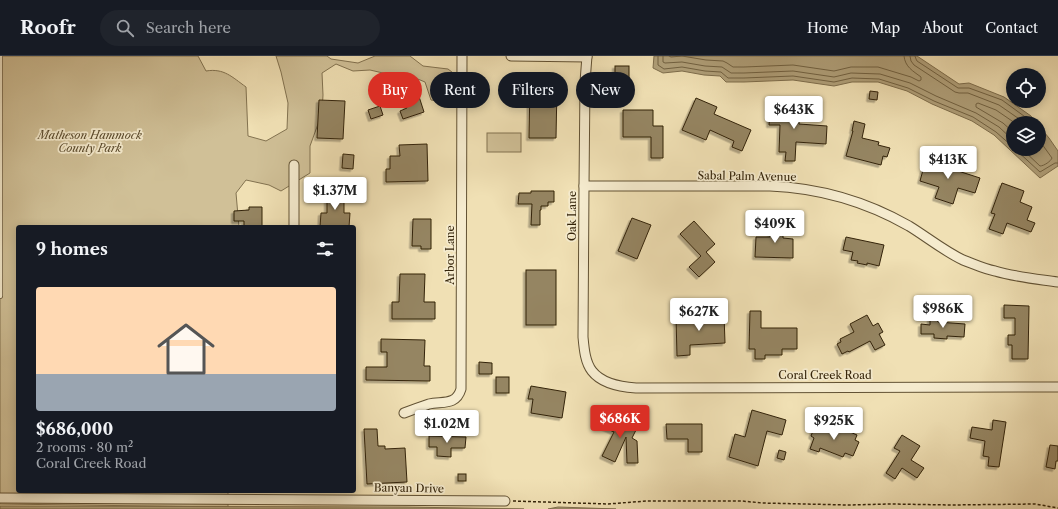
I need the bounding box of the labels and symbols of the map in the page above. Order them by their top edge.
pin: $643K [766,96,822,130]
park label: Matheson Hammock County Park [36,128,142,155]
pin: $413K [920,146,976,180]
street label: Sabal Palm Avenue [697,168,797,184]
pin: $1.37M [302,177,368,211]
street label: Oak Lane [565,191,579,241]
pin: $409K [747,210,803,244]
street label: Arbor Lane [443,225,457,286]
pin: $986K [915,295,971,329]
pin: $627K [671,298,727,332]
street label: Coral Creek Road [778,368,872,382]
pin: $686K [592,405,648,439]
pin: $925K [806,407,862,441]
pin: $1.02M [414,410,480,444]
street label: Banyan Drive [374,480,444,496]

